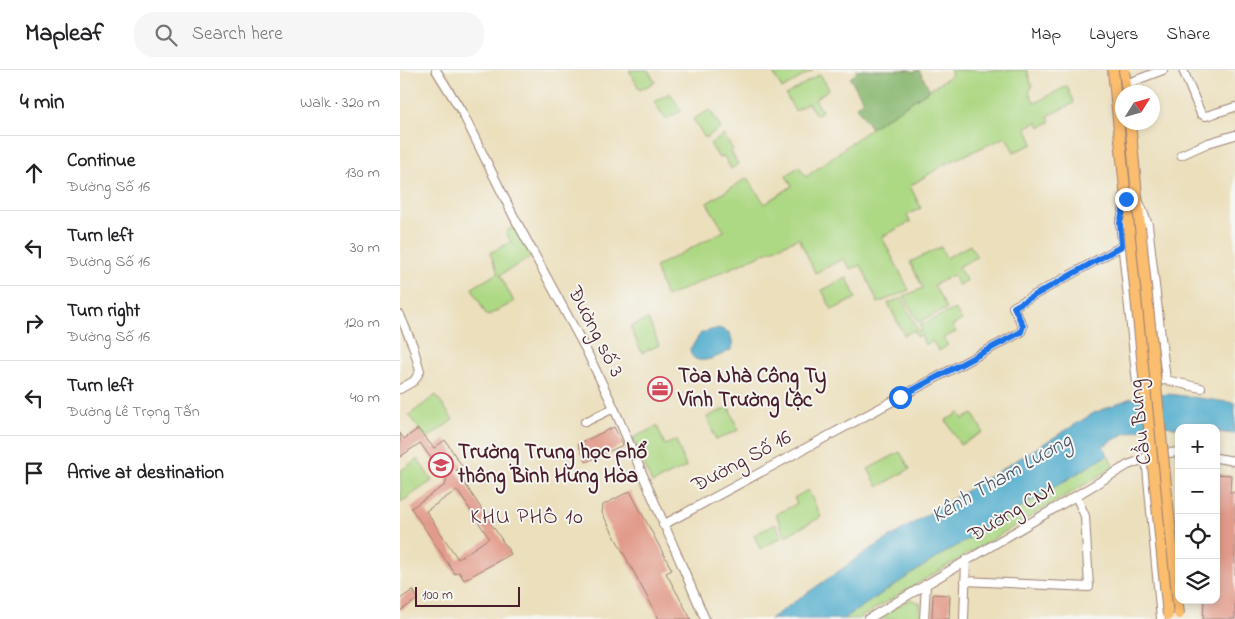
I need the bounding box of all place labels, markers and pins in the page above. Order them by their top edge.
place label: Tòa Nhà Công Ty Vĩnh Trường Lộc [677,362,827,418]
office icon: Tòa Nhà Công Ty Vĩnh Trường Lộc [647,376,673,402]
place label: Trường Trung học phổ thông Bình Hưng Hòa [457,438,647,494]
school or university icon: Trường Trung học phổ thông Bình Hưng Hòa [428,452,454,478]

